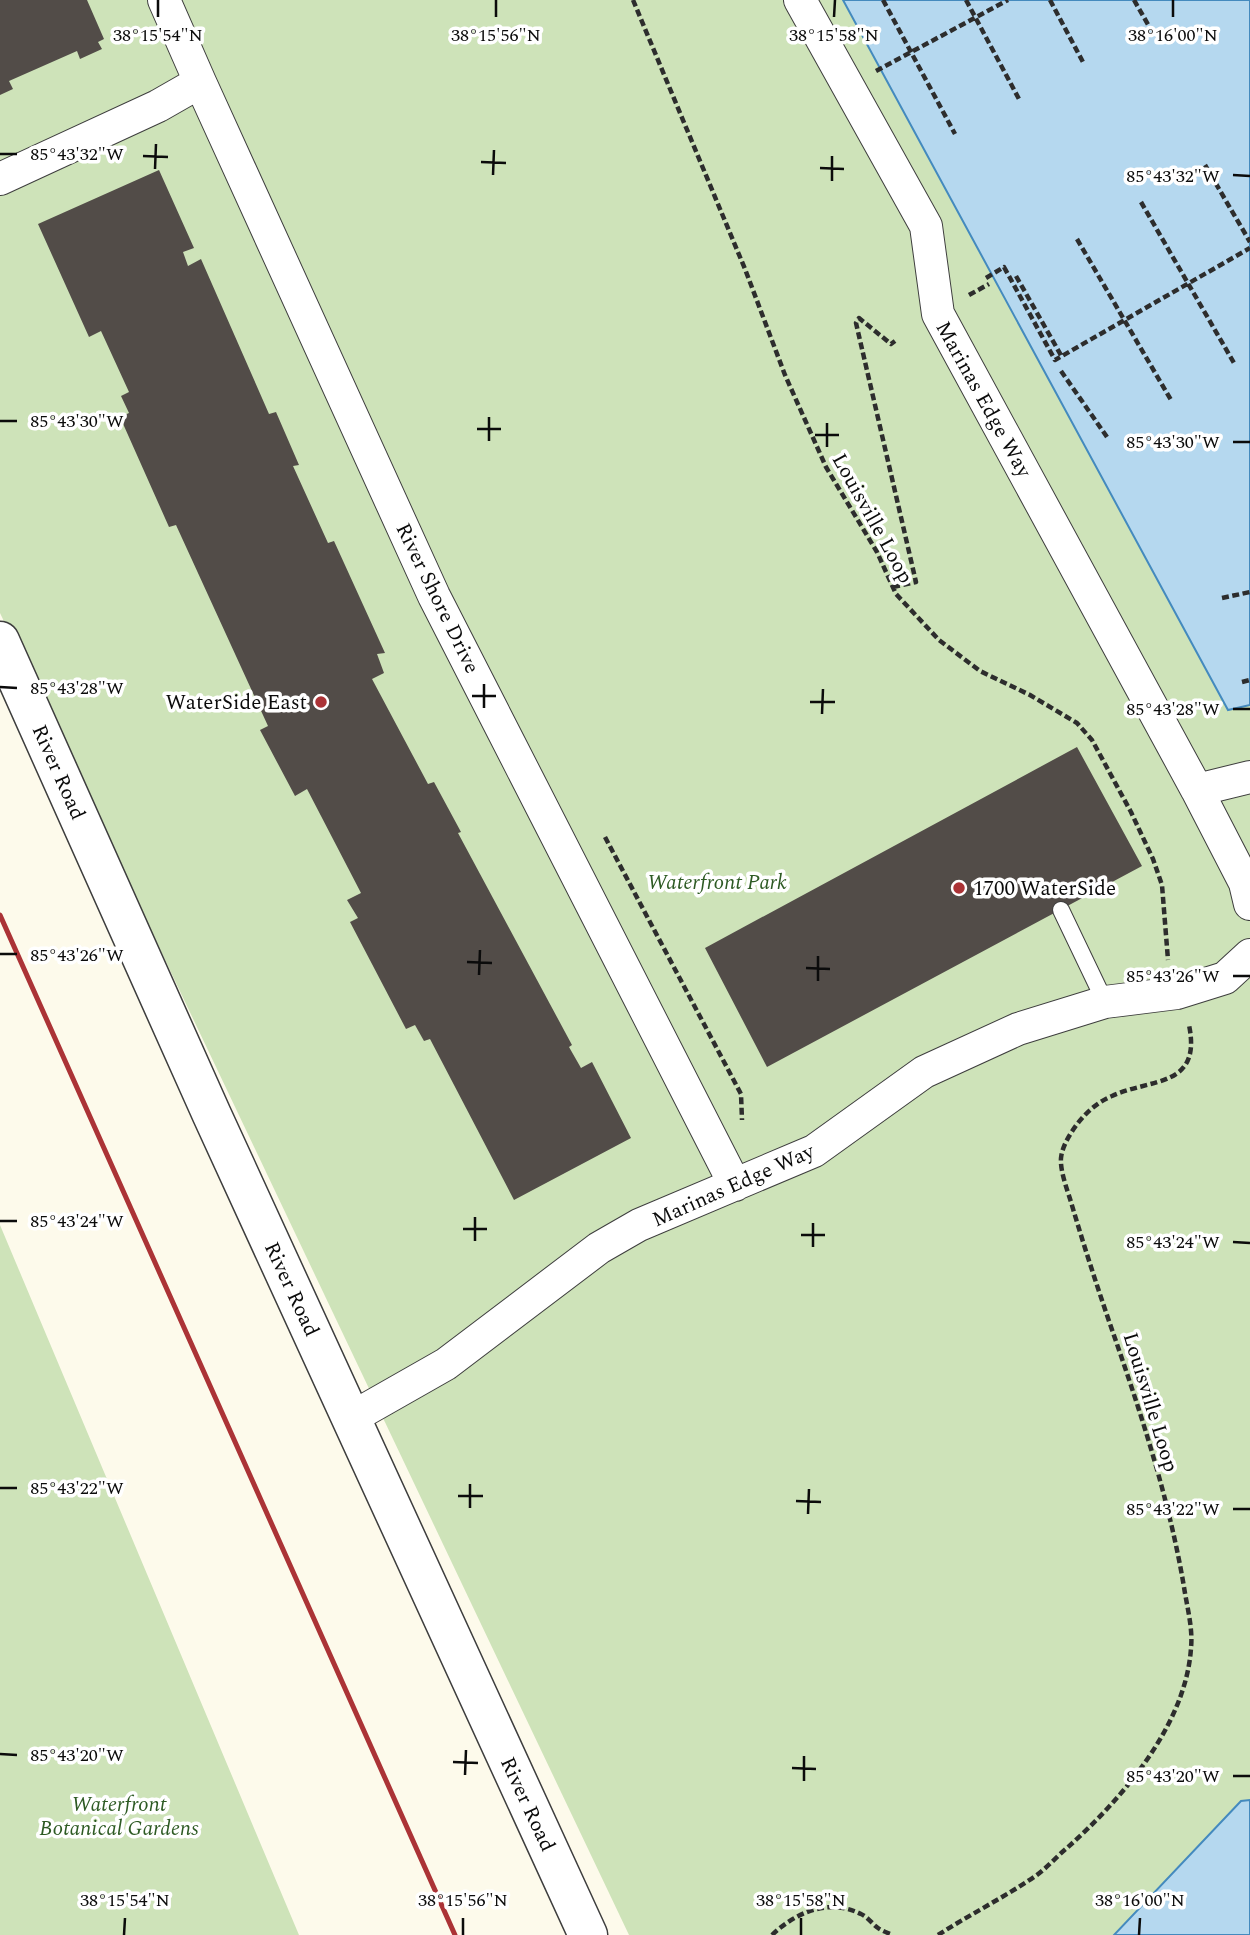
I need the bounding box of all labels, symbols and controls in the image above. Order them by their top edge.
text: 38°15'54"N [113,22,203,49]
text: 38°15'56"N [451,22,541,49]
text: 38°15'58"N [789,22,879,49]
text: 38°16'00"N [1128,22,1218,49]
text: 85°43'32"W [30,141,124,168]
text: 85°43'32"W [1126,163,1220,190]
street label: Marinas Edge Way [927,315,1040,484]
text: 85°43'30"W [30,408,124,435]
text: 85°43'30"W [1126,429,1220,456]
street label: Louisville Loop [823,448,921,589]
street label: River Shore Drive [387,518,487,679]
text: 85°43'28"W [30,675,124,702]
place label: WaterSide East [165,687,307,719]
marker: WaterSide East [313,694,329,710]
text: 85°43'28"W [1126,696,1220,723]
street label: River Road [23,719,93,825]
park label: Waterfront Park [647,867,787,899]
place label: 1700 WaterSide [973,873,1116,905]
marker: 1700 WaterSide [951,880,967,896]
text: 85°43'26"W [30,942,124,969]
text: 85°43'26"W [1126,963,1220,990]
street label: Marinas Edge Way [647,1135,820,1236]
text: 85°43'24"W [30,1208,124,1235]
text: 85°43'24"W [1126,1229,1220,1256]
street label: River Road [255,1237,327,1342]
street label: Louisville Loop [1114,1329,1186,1476]
text: 85°43'22"W [30,1475,124,1502]
text: 85°43'22"W [1126,1496,1220,1523]
text: 85°43'20"W [30,1742,124,1769]
street label: River Road [491,1752,563,1857]
text: 85°43'20"W [1126,1763,1220,1790]
park label: Waterfront Botanical Gardens [39,1789,199,1845]
text: 38°15'54"N [80,1887,170,1914]
text: 38°15'56"N [418,1887,508,1914]
text: 38°15'58"N [756,1887,846,1914]
text: 38°16'00"N [1095,1887,1185,1914]

